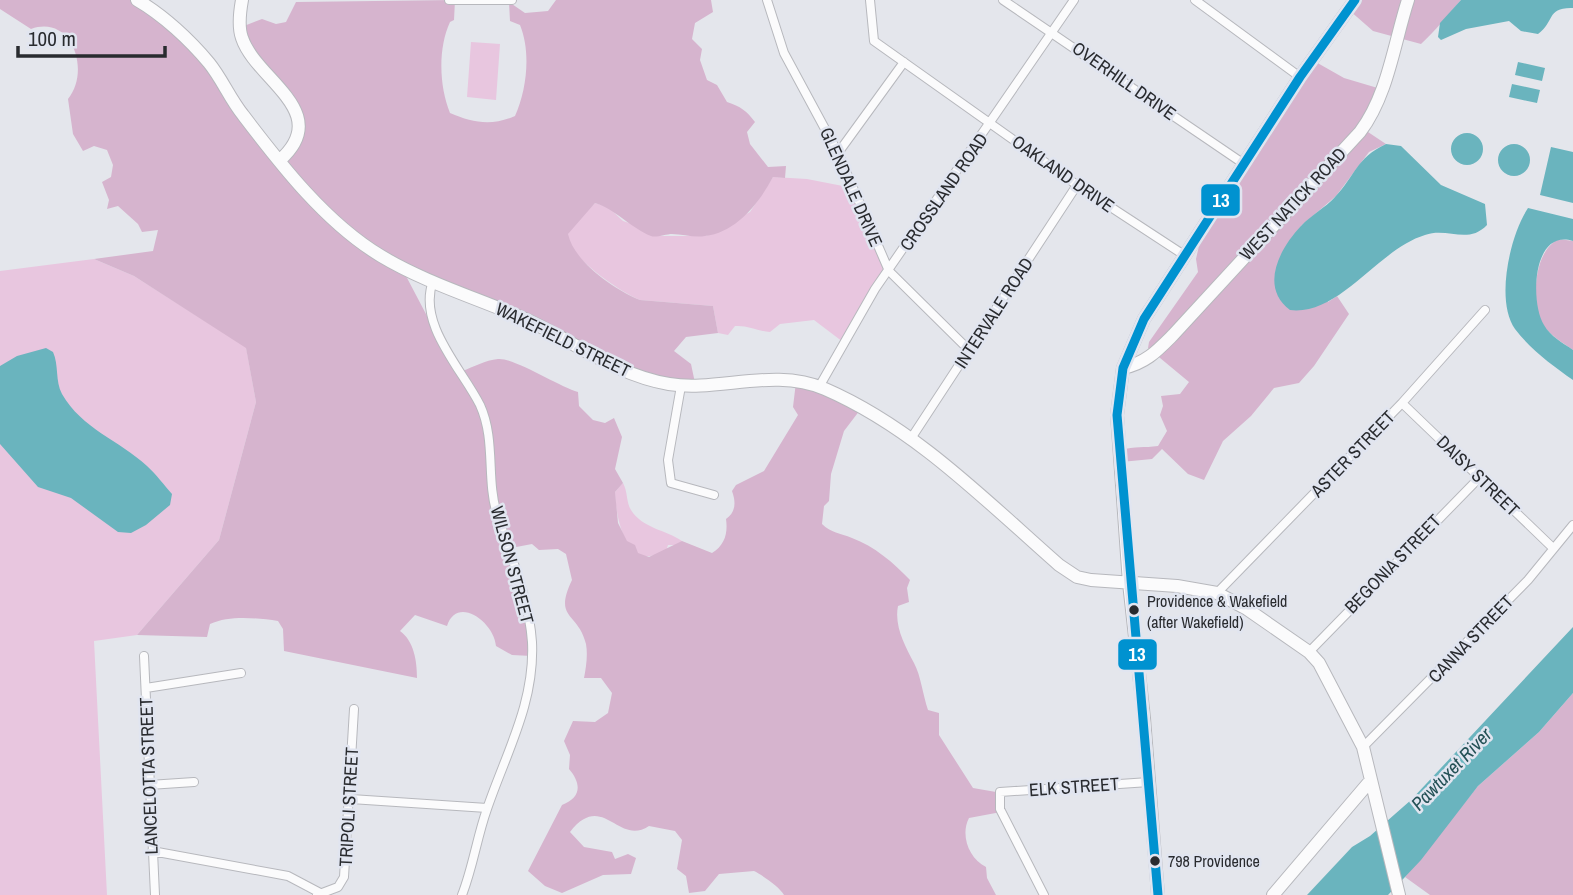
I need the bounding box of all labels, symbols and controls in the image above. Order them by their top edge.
scale bar [18,14,164,58]
text: 100 m [28,24,76,53]
street label: OVERHILL DRIVE [1067,35,1181,126]
street label: GLENDALE DRIVE [814,123,889,250]
street label: CROSSLAND ROAD [894,128,994,256]
street label: OAKLAND DRIVE [1007,129,1120,218]
street label: WEST NATICK ROAD [1234,142,1352,266]
line badge: 13 [1200,183,1241,217]
text: 13 [1212,187,1230,213]
street label: INTERVALE ROAD [948,252,1039,373]
street label: WAKEFIELD STREET [492,296,635,383]
street label: ASTER STREET [1304,405,1400,503]
street label: DAISY STREET [1431,430,1525,522]
street label: WILSON STREET [485,503,540,626]
street label: BEGONIA STREET [1339,509,1446,619]
street label: CANNA STREET [1422,589,1519,688]
place label: Providence & Wakefield (after Wakefield) [1147,590,1287,633]
marker: Providence & Wakefield (after Wakefield) [1127,603,1141,617]
line badge: 13 [1117,638,1158,671]
text: 13 [1128,641,1146,667]
street label: LANCELOTTA STREET [133,697,164,855]
water label: Pawtuxet River [1405,721,1498,816]
street label: TRIPOLI STREET [333,747,364,867]
street label: ELK STREET [1028,771,1120,802]
place label: 798 Providence [1168,850,1260,872]
marker: 798 Providence [1148,854,1162,868]

